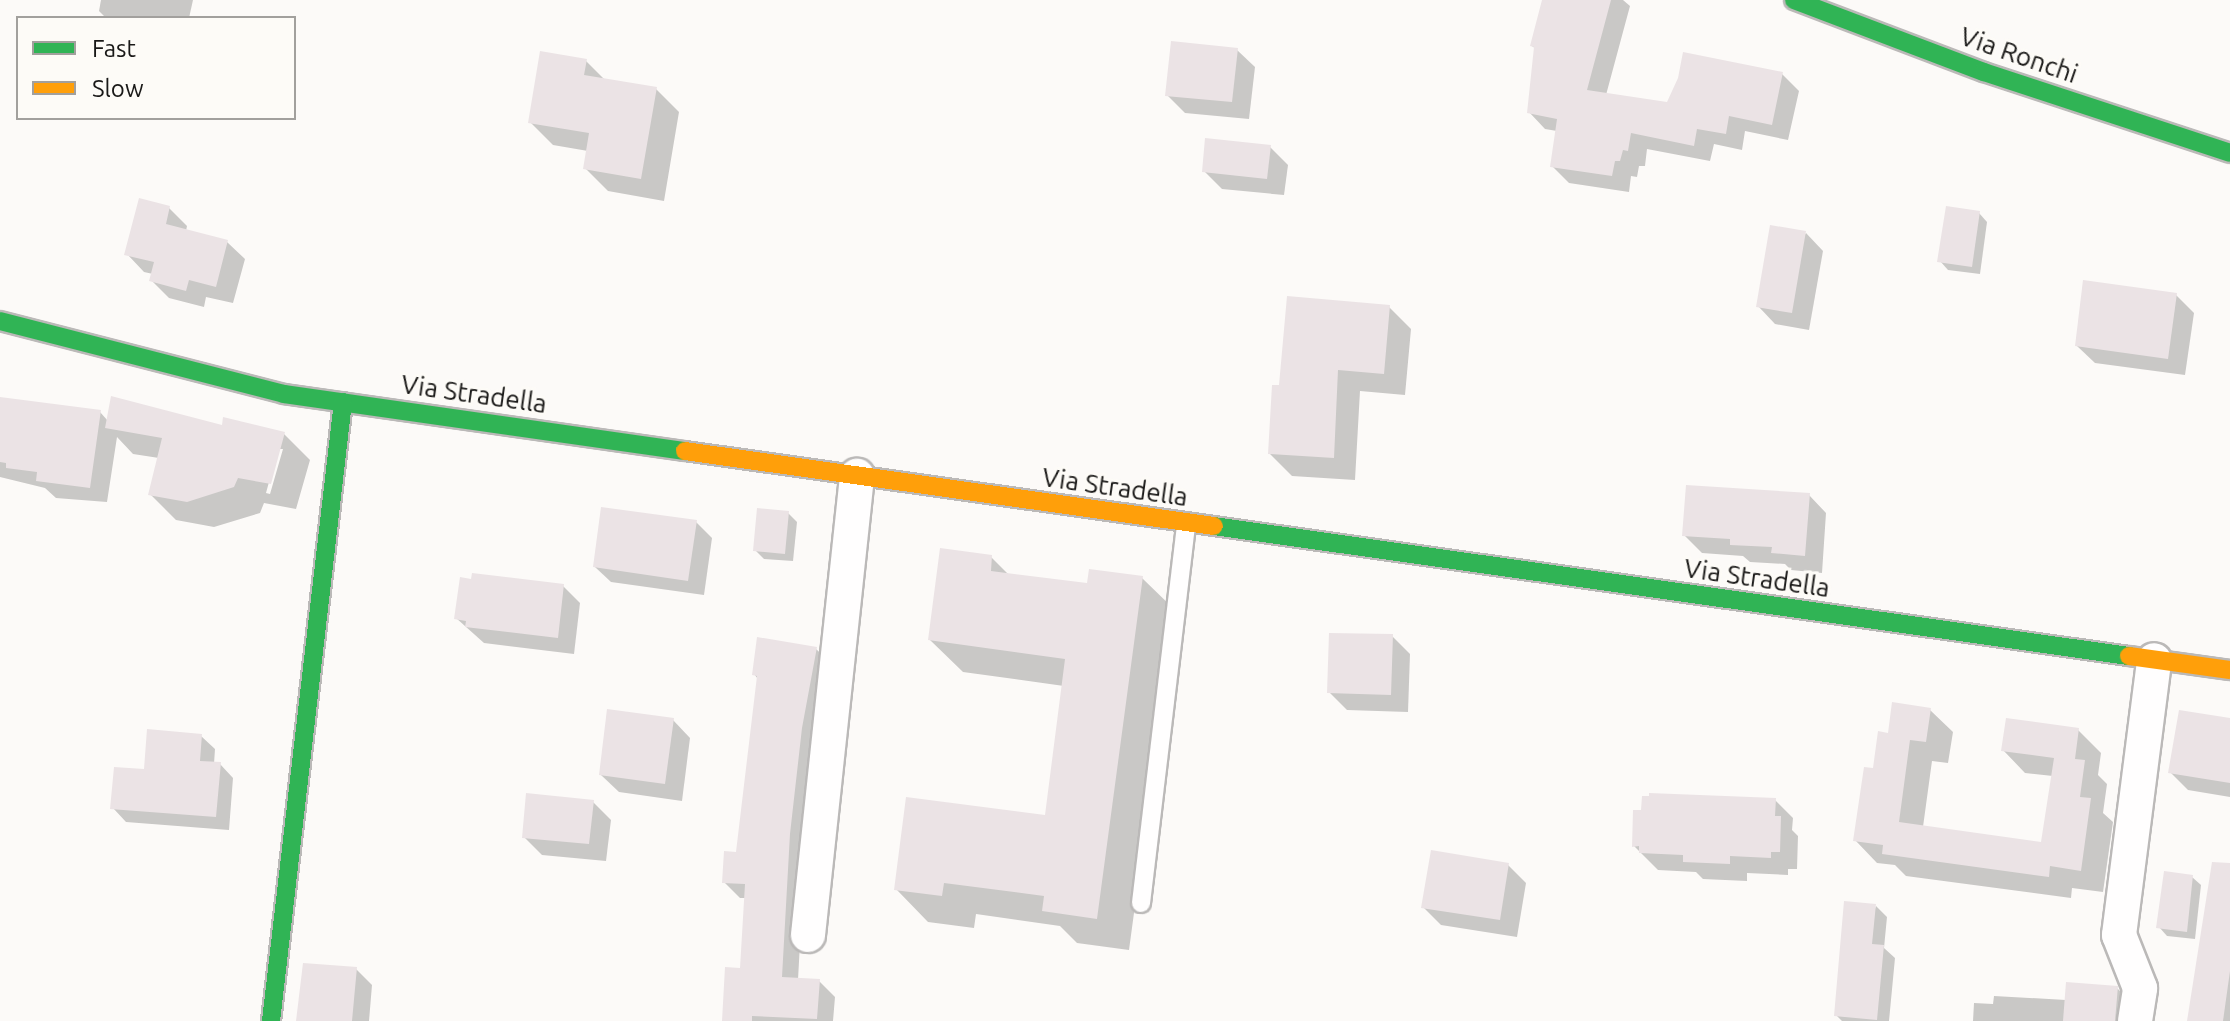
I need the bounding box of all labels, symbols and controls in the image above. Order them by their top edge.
legend [16,16,296,120]
street label: Via Ronchi [1956,20,2082,90]
text: Fast [92,35,136,62]
text: Slow [92,75,144,102]
street label: Via Stradella [399,368,549,420]
street label: Via Stradella [1040,461,1190,513]
street label: Via Stradella [1682,552,1832,604]

